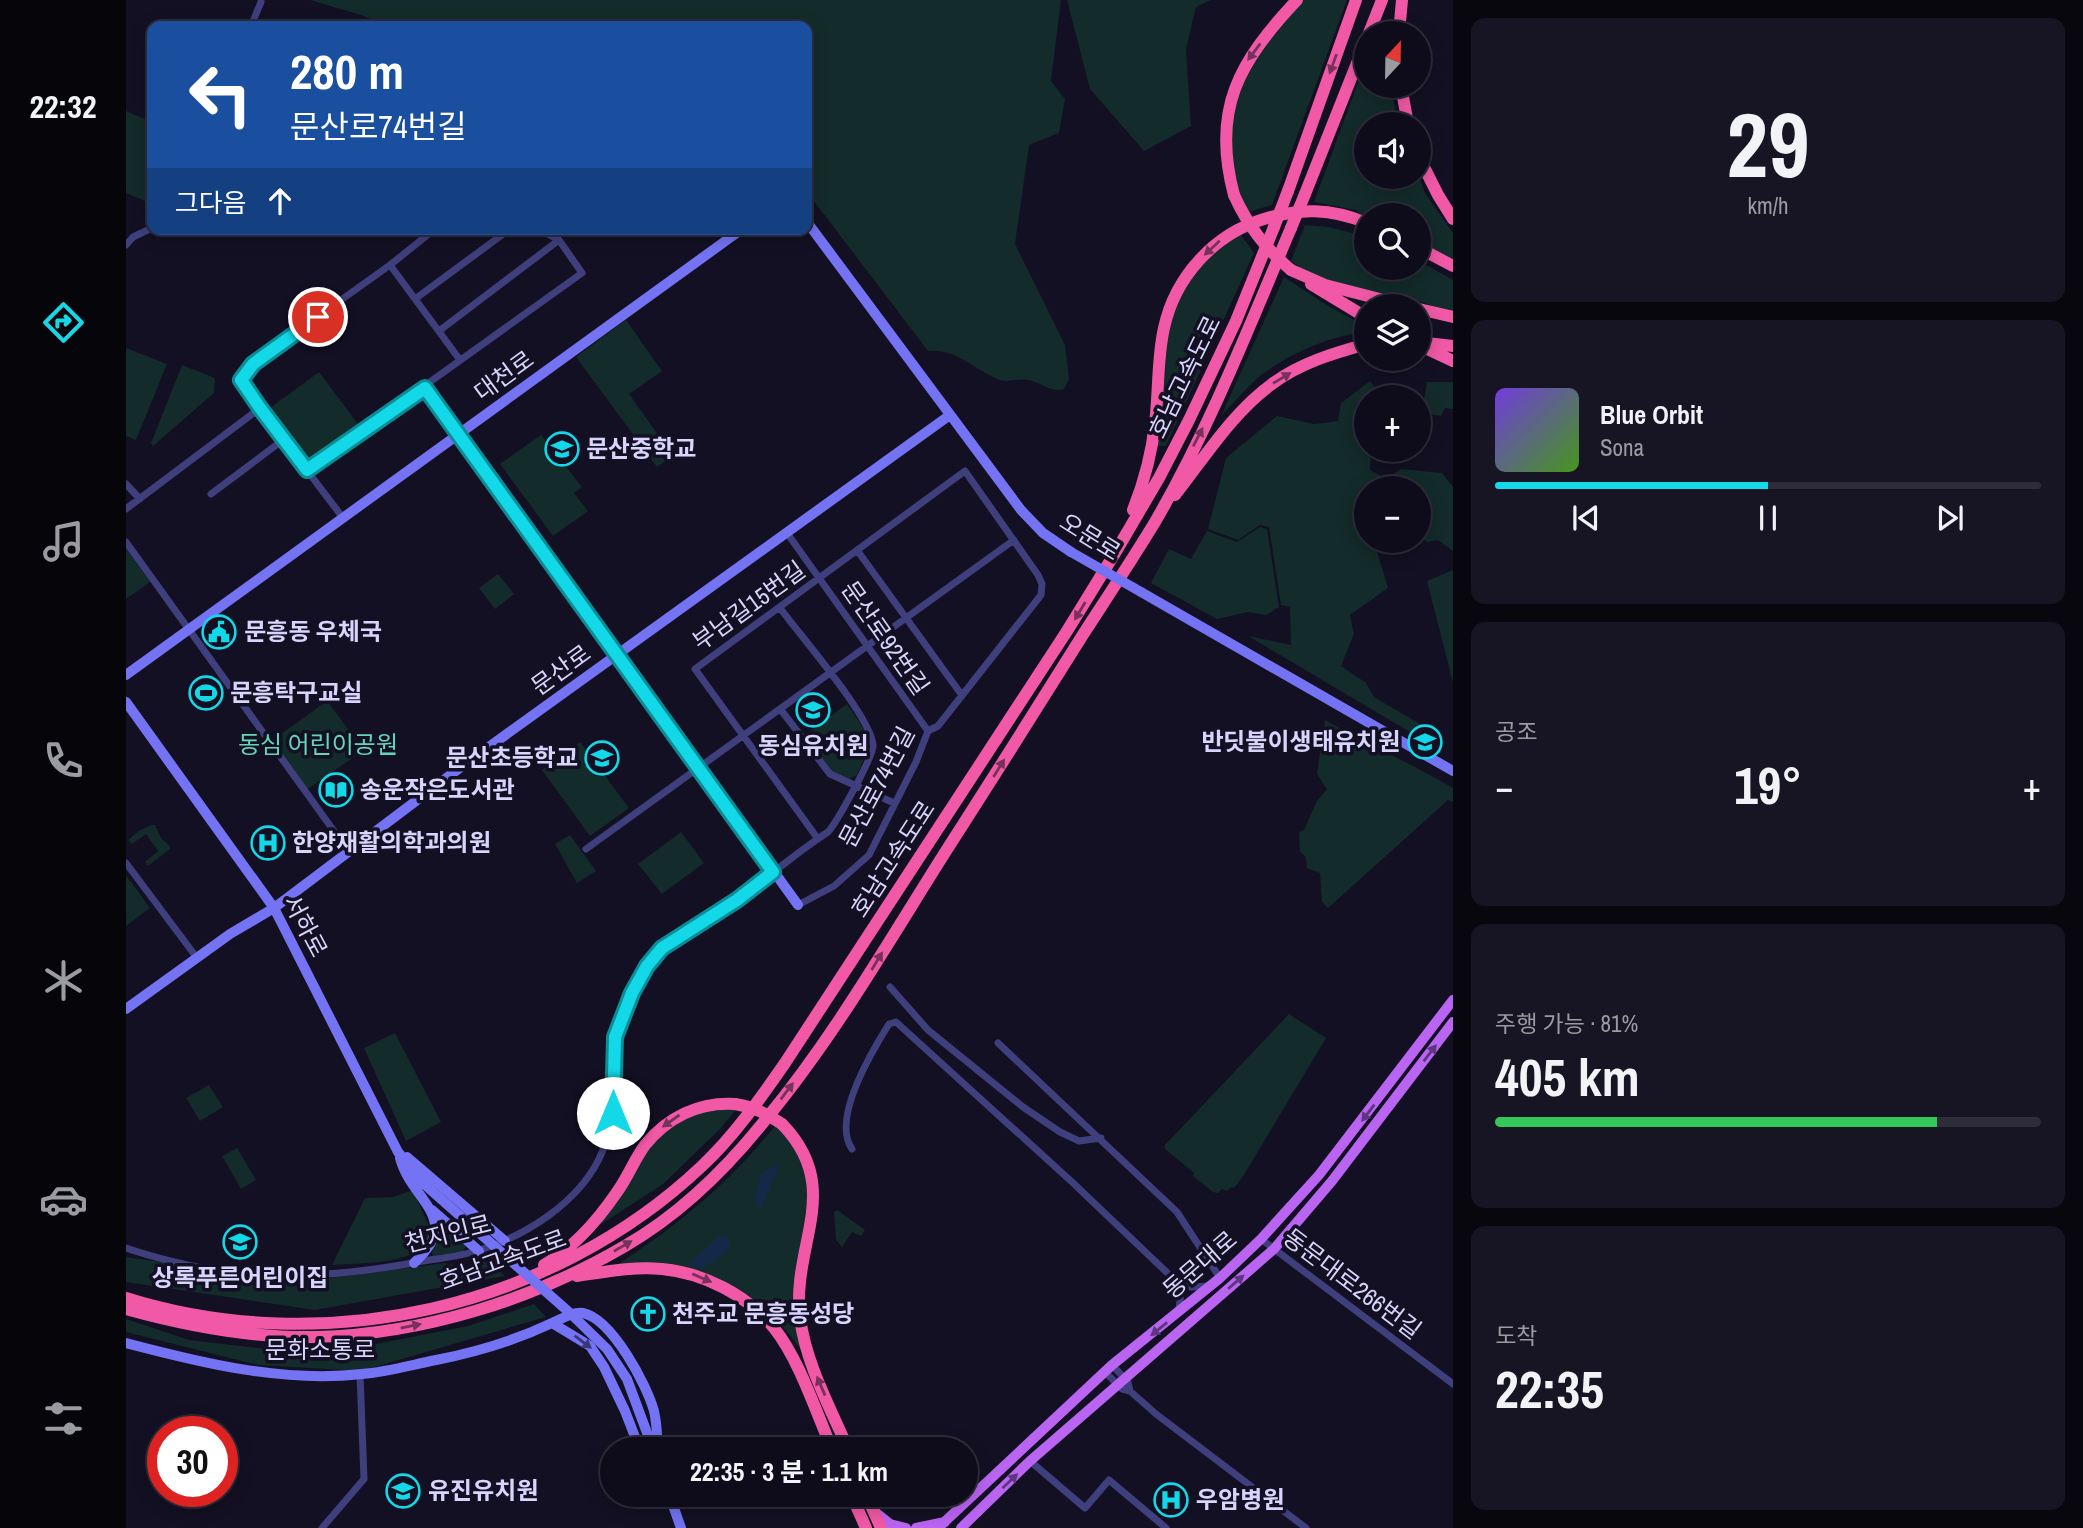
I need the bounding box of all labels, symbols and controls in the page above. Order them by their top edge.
north arrow [1354,21,1432,98]
map controls [1354,21,1431,553]
text: 280 m [290,38,404,104]
one-way arrow [1246,43,1261,61]
icon: left [175,49,266,140]
one-way arrow [1327,54,1338,75]
text: 29 [1727,83,1810,205]
text: 22:32 [29,85,97,128]
text: 문산로74번길 [290,105,466,148]
button: sound [1354,112,1431,189]
icon: ahead [261,182,299,220]
text: 그다음 [175,185,247,220]
text: km/h [1748,190,1788,221]
button: search [1354,203,1431,280]
one-way arrow [1203,240,1221,256]
pin [288,287,348,347]
button: layers [1354,294,1431,371]
icon: directions [39,298,88,347]
icon: arrive [299,298,337,336]
street label: 호남고속도로 [1141,310,1228,443]
street label: 대천로 [467,343,540,408]
one-way arrow [1272,372,1291,384]
button: + [1354,385,1431,462]
text: Blue Orbit [1600,397,1703,432]
one-way arrow [1192,427,1204,447]
school or university icon: 문산중학교 [543,430,581,468]
place label: 문산중학교 [586,432,696,464]
text: Sona [1600,432,1644,463]
button: − [1354,476,1431,553]
icon: previous [1567,499,1605,537]
icon: pause [1749,499,1787,537]
icon: next [1931,499,1969,537]
street label: 오문로 [1054,505,1127,567]
icon: music [39,517,88,566]
street label: 부남길15번길 [685,553,811,657]
street label: 문산로92번길 [835,574,937,701]
one-way arrow [1073,601,1086,620]
public building icon: 문흥동 우체국 [200,613,238,651]
place label: 문흥동 우체국 [244,615,382,647]
street label: 문산로 [524,637,597,702]
sports icon: 문흥탁구교실 [187,674,225,712]
place label: 문흥탁구교실 [230,676,362,708]
school or university icon: 동심유치원 [794,691,832,729]
text: 공조 [1495,716,1537,747]
street label: 문산로74번길 [831,721,921,852]
school or university icon: 반딧불이생태유치원 [1406,723,1444,761]
place label: 반딧불이생태유치원 [1201,725,1400,757]
park label: 동심 어린이공원 [238,728,398,760]
place label: 동심유치원 [758,729,868,761]
icon: phone [39,736,88,785]
school or university icon: 문산초등학교 [583,739,621,777]
place label: 문산초등학교 [446,741,578,773]
text: 19° [1734,750,1802,820]
one-way arrow [992,759,1005,778]
text: − [1495,761,1513,812]
text: + [2023,761,2041,812]
library icon: 송운작은도서관 [317,771,355,809]
place label: 송운작은도서관 [360,773,515,805]
street label: 호남고속도로 [843,794,942,923]
hospital icon: 한양재활의학과의원 [249,824,287,862]
place label: 한양재활의학과의원 [292,826,491,858]
street label: 서하로 [276,889,336,962]
one-way arrow [871,951,884,970]
icon: climate [39,956,88,1005]
text: 주행 가능 · 81% [1495,1008,1638,1039]
text: 405 km [1495,1042,1640,1112]
one-way arrow [1422,1044,1436,1062]
position arrow [576,1076,650,1150]
one-way arrow [780,1082,794,1100]
one-way arrow [1360,1104,1375,1122]
one-way arrow [662,1114,680,1128]
icon: car [39,1175,88,1224]
street label: 천지인로 [401,1207,494,1259]
street label: 호남고속도로 [435,1221,570,1297]
street label: 동문대로266번길 [1277,1221,1428,1346]
school or university icon: 상록푸른어린이집 [221,1223,259,1261]
street label: 동문대로 [1156,1223,1243,1305]
one-way arrow [614,1240,633,1253]
place label: 상록푸른어린이집 [152,1261,328,1293]
one-way arrow [692,1273,713,1284]
one-way arrow [1228,1275,1245,1290]
church icon: 천주교 문흥동성당 [629,1295,667,1333]
place label: 천주교 문흥동성당 [672,1297,854,1329]
one-way arrow [400,1320,422,1331]
text: 도착 [1495,1320,1537,1351]
one-way arrow [1150,1321,1168,1336]
street label: 문화소통로 [265,1333,375,1365]
one-way arrow [573,1335,592,1349]
text: 22:35 [1495,1354,1604,1424]
one-way arrow [815,1376,827,1396]
icon: filters [39,1394,88,1443]
speed limit sign: 30 [147,1416,238,1507]
text: 22:35 · 3 분 · 1.1 km [690,1454,888,1489]
school or university icon: 유진유치원 [384,1472,422,1510]
one-way arrow [1001,1473,1018,1489]
place label: 유진유치원 [428,1474,538,1506]
hospital icon: 우암병원 [1152,1481,1190,1519]
place label: 우암병원 [1196,1483,1284,1515]

